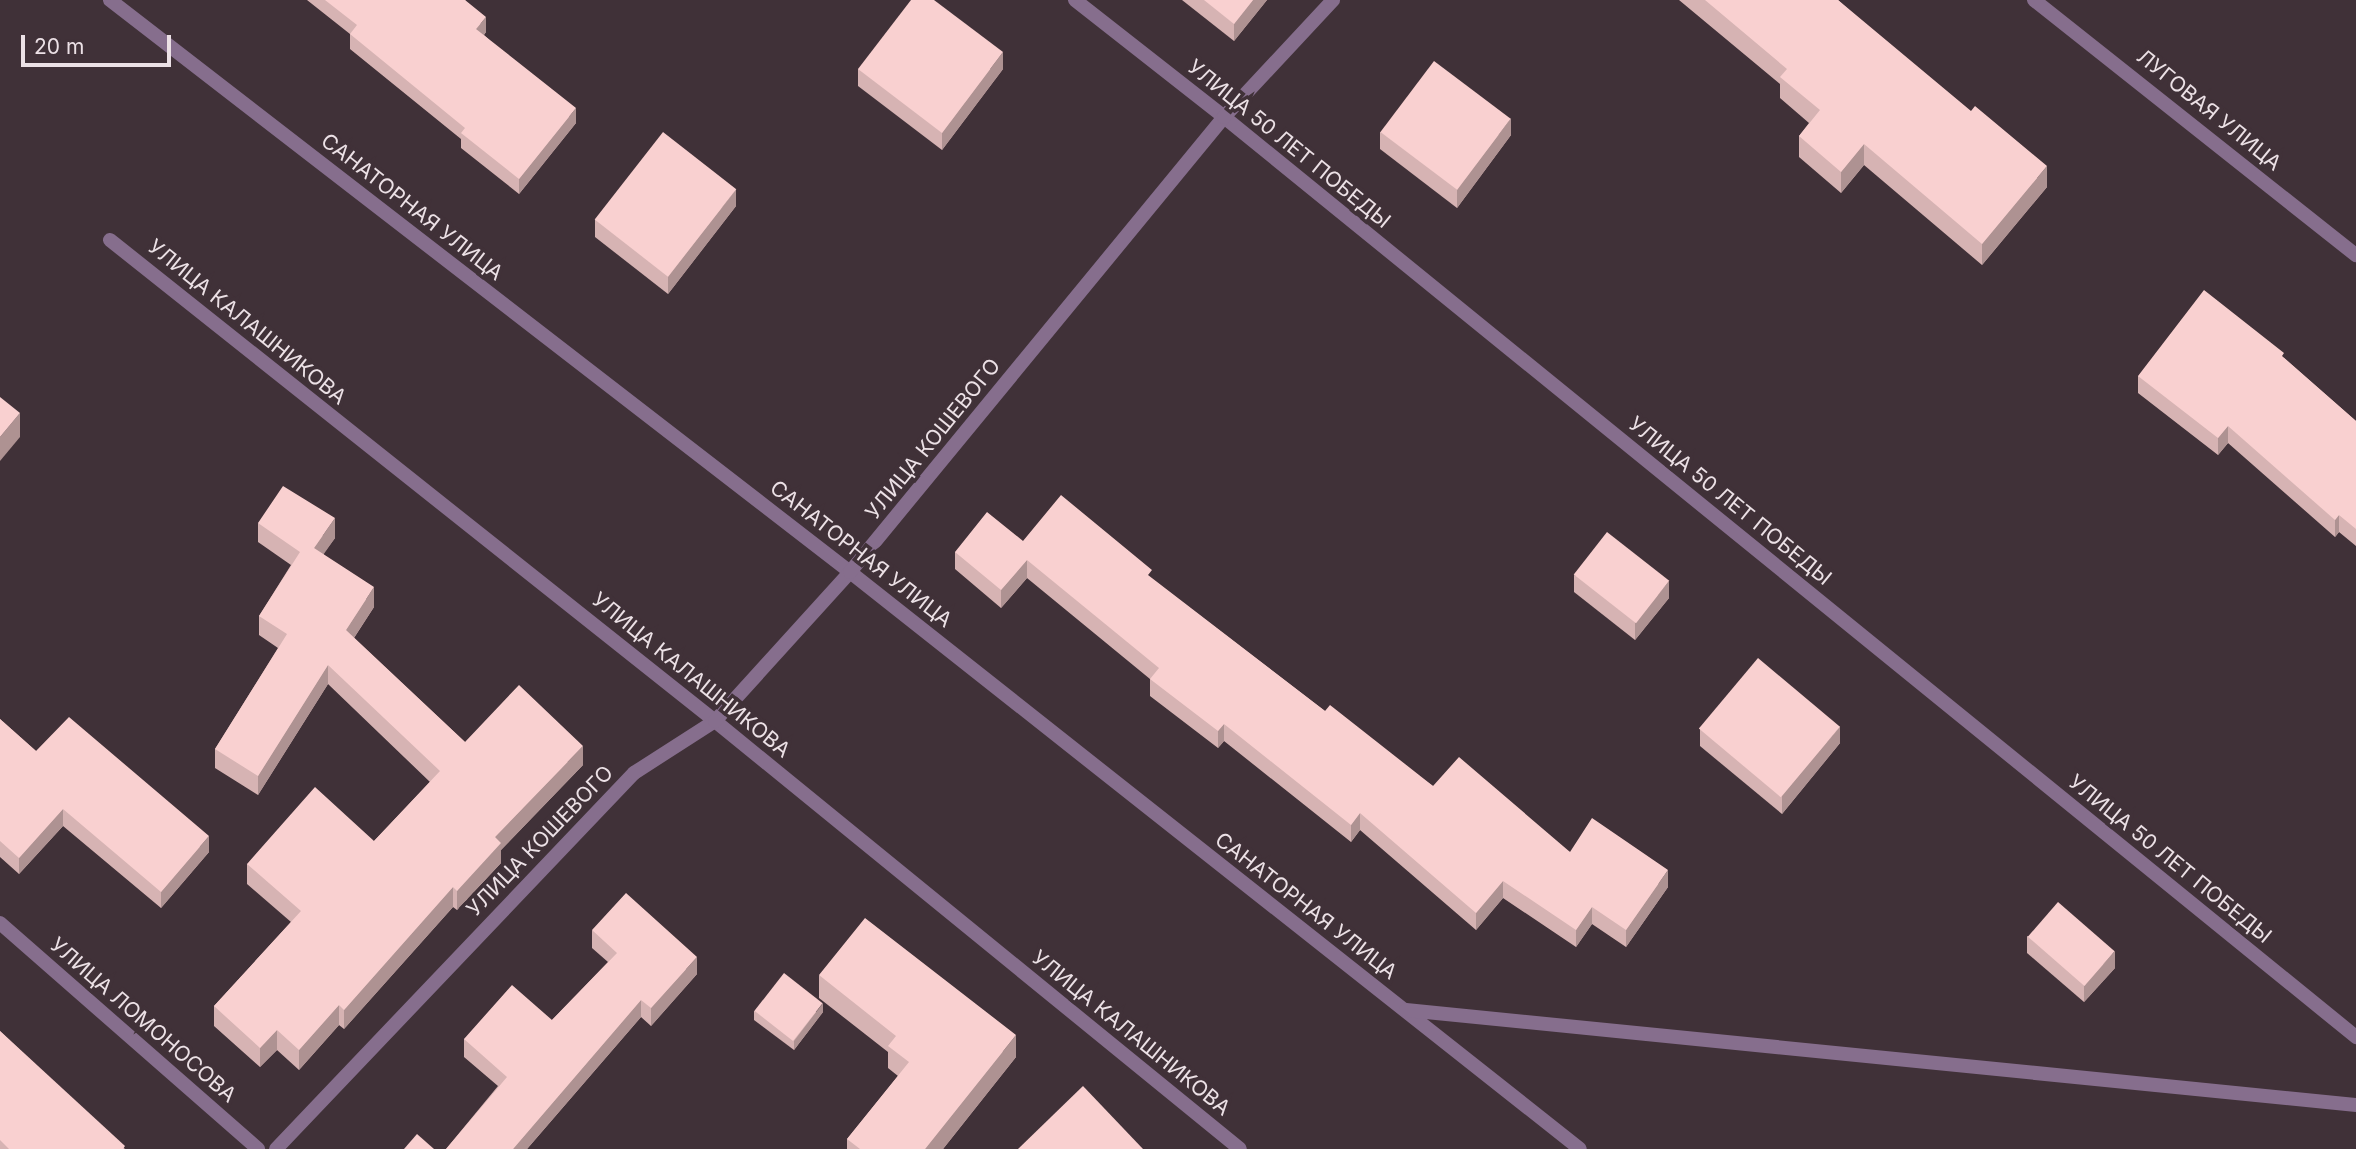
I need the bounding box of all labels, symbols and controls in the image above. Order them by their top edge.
scale bar [24,21,175,65]
text: 20 m [34,34,84,59]
street label: ЛУГОВАЯ УЛИЦА [2132,44,2286,176]
street label: УЛИЦА 50 ЛЕТ ПОБЕДЫ [1183,54,1395,234]
street label: САНАТОРНАЯ УЛИЦА [316,128,508,286]
street label: УЛИЦА КАЛАШНИКОВА [143,234,351,410]
street label: УЛИЦА КОШЕВОГО [860,353,1006,525]
street label: УЛИЦА 50 ЛЕТ ПОБЕДЫ [1624,411,1836,591]
street label: САНАТОРНАЯ УЛИЦА [765,475,957,633]
street label: УЛИЦА КАЛАШНИКОВА [587,587,795,763]
street label: УЛИЦА КОШЕВОГО [462,760,618,922]
street label: УЛИЦА 50 ЛЕТ ПОБЕДЫ [2064,769,2276,949]
street label: САНАТОРНАЯ УЛИЦА [1210,827,1402,985]
street label: УЛИЦА ЛОМОНОСОВА [45,932,241,1108]
street label: УЛИЦА КАЛАШНИКОВА [1027,945,1235,1121]

